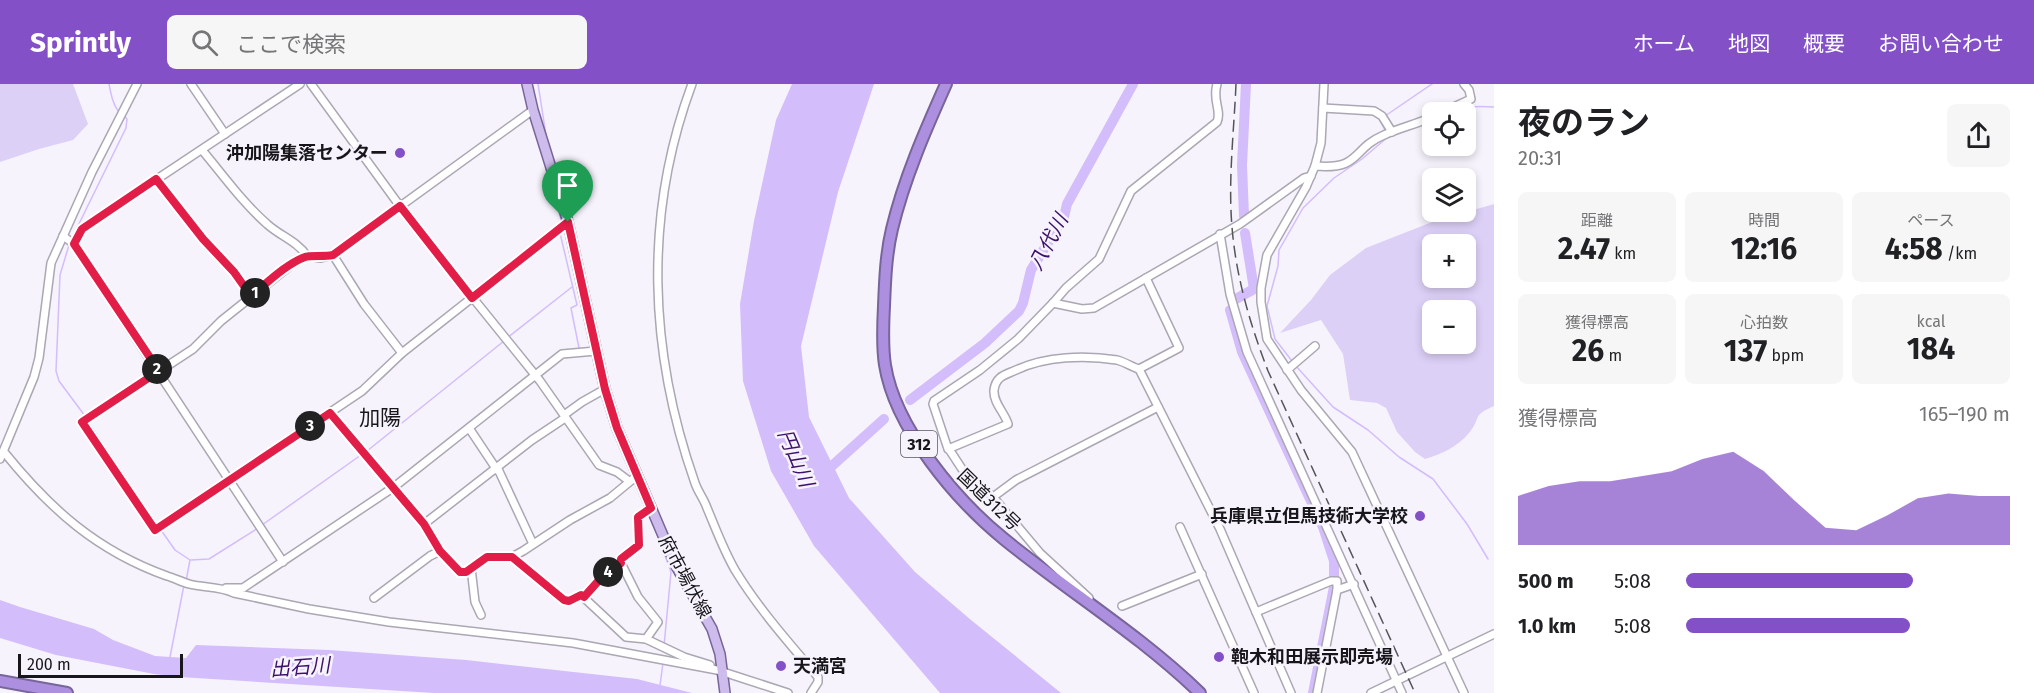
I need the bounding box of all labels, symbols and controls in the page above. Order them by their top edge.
search box [167,15,587,69]
text: Sprintly [30,26,131,59]
icon: search [188,26,221,59]
text: ここで検索 [236,31,346,58]
text: ホーム [1633,31,1695,57]
text: 地図 [1728,31,1770,57]
text: 概要 [1803,31,1845,57]
text: お問い合わせ [1878,31,2004,57]
map controls [1422,102,1476,354]
button: locate [1422,102,1476,156]
text: 夜のラン [1518,103,1650,143]
button: share [1947,104,2010,167]
place label: 沖加陽集落センター [226,142,388,164]
marker: 沖加陽集落センター [393,146,407,160]
text: 20:31 [1518,146,1562,170]
pin [542,160,593,222]
button: layers [1422,168,1476,222]
icon: arrive [551,169,584,202]
water label: 八代川 [1023,208,1074,274]
text: 距離 [1581,211,1613,230]
text: 時間 [1748,211,1780,230]
text: ペース [1907,211,1955,230]
text: 2.47 [1558,231,1610,267]
text: 12:16 [1731,231,1797,267]
text: 4:58 [1885,231,1943,267]
button: + [1422,234,1476,288]
text: km [1610,244,1636,263]
text: /km [1943,244,1977,263]
pin: 1 [240,278,270,308]
text: 1 [251,283,259,302]
button: − [1422,300,1476,354]
text: kcal [1917,312,1945,331]
text: 獲得標高 [1565,313,1629,332]
text: 心拍数 [1740,313,1788,332]
text: 184 [1907,331,1955,367]
text: 26 [1572,333,1604,369]
text: 137 [1724,333,1767,369]
text: m [1604,346,1622,365]
text: bpm [1767,346,1804,365]
pin: 2 [142,354,172,384]
text: 2 [153,359,161,378]
text: 165–190 m [1919,402,2010,426]
district label: 加陽 [359,405,401,431]
text: 獲得標高 [1518,406,1598,430]
pin: 3 [295,411,325,441]
text: 3 [306,416,314,435]
water label: 円山川 [773,426,820,492]
road number: 312 [901,431,937,457]
street label: 国道312号 [953,465,1025,535]
place label: 兵庫県立但馬技術大学校 [1210,505,1408,527]
marker: 兵庫県立但馬技術大学校 [1413,509,1427,523]
street label: 府市場伏線 [654,532,716,622]
pin: 4 [593,557,623,587]
text: 4 [603,562,613,581]
text: 500 m [1518,569,1574,593]
text: 5:08 [1614,569,1651,593]
text: 1.0 km [1518,614,1576,638]
text: 5:08 [1614,614,1651,638]
place label: 鞄木和田展示即売場 [1231,646,1393,668]
marker: 鞄木和田展示即売場 [1212,650,1226,664]
scale bar [18,651,183,678]
water label: 出石川 [269,653,333,681]
text: 200 m [27,655,71,674]
place label: 天満宮 [793,655,847,677]
marker: 天満宮 [774,659,788,673]

